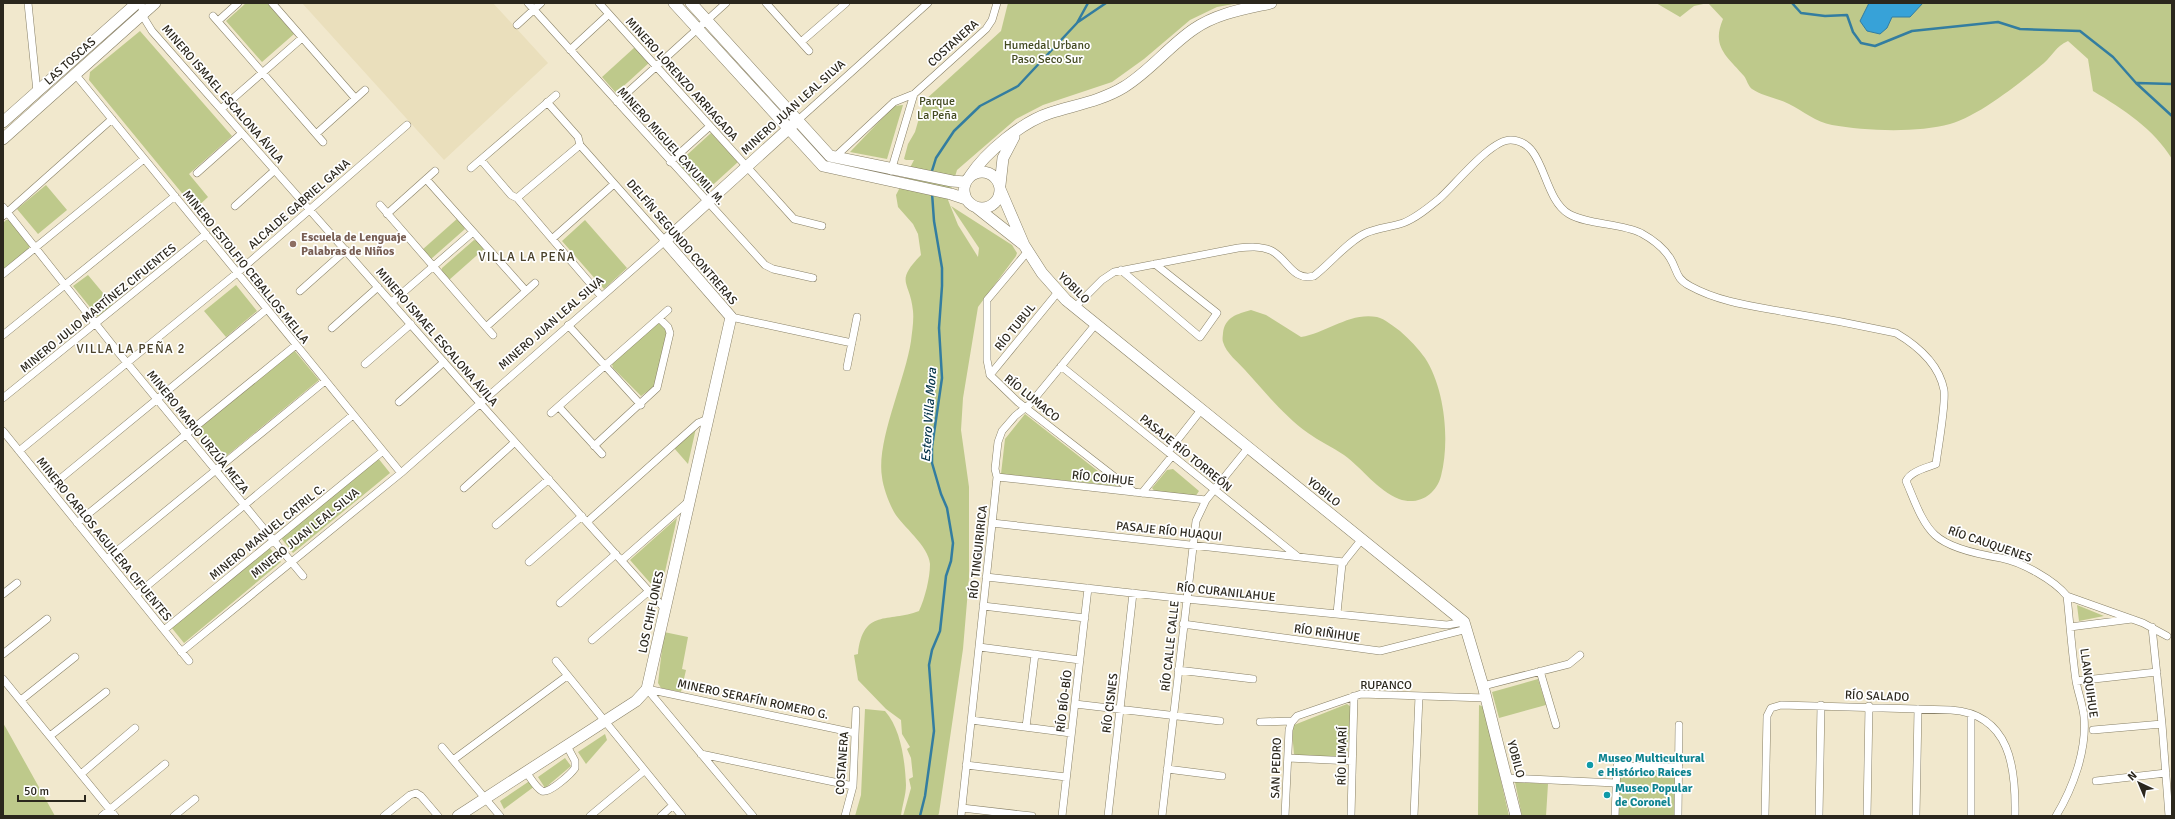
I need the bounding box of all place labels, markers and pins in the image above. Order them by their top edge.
place label: Escuela de Lenguaje Palabras de Niños [301,230,407,259]
marker: Escuela de Lenguaje Palabras de Niños [288,239,298,249]
place label: Museo Multicultural e Histórico Raices [1598,751,1705,780]
marker: Museo Multicultural e Histórico Raices [1585,760,1595,770]
place label: Museo Popular de Coronel [1615,781,1693,810]
marker: Museo Popular de Coronel [1602,790,1612,800]

